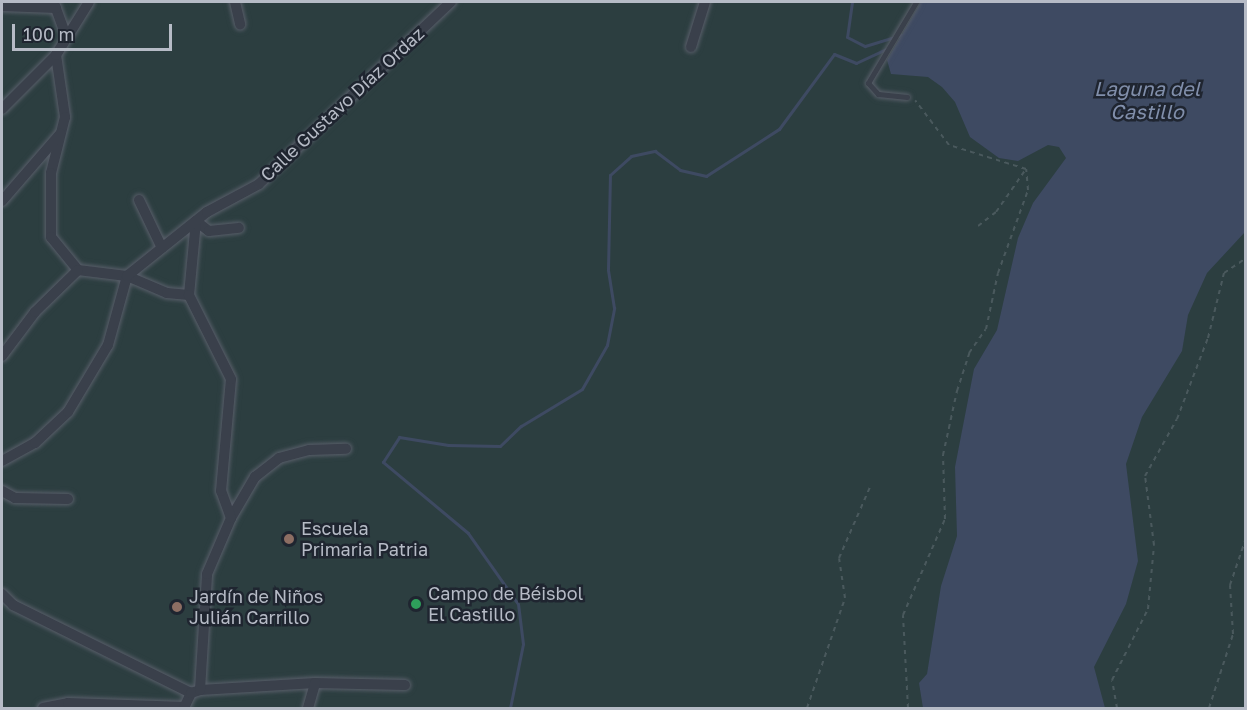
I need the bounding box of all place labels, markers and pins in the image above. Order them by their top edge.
place label: Escuela Primaria Patria [301,518,428,560]
marker: Escuela Primaria Patria [282,532,296,546]
place label: Campo de Béisbol El Castillo [428,583,583,626]
place label: Jardín de Niños Julián Carrillo [189,586,323,628]
marker: Campo de Béisbol El Castillo [409,597,423,611]
marker: Jardín de Niños Julián Carrillo [170,600,184,614]

